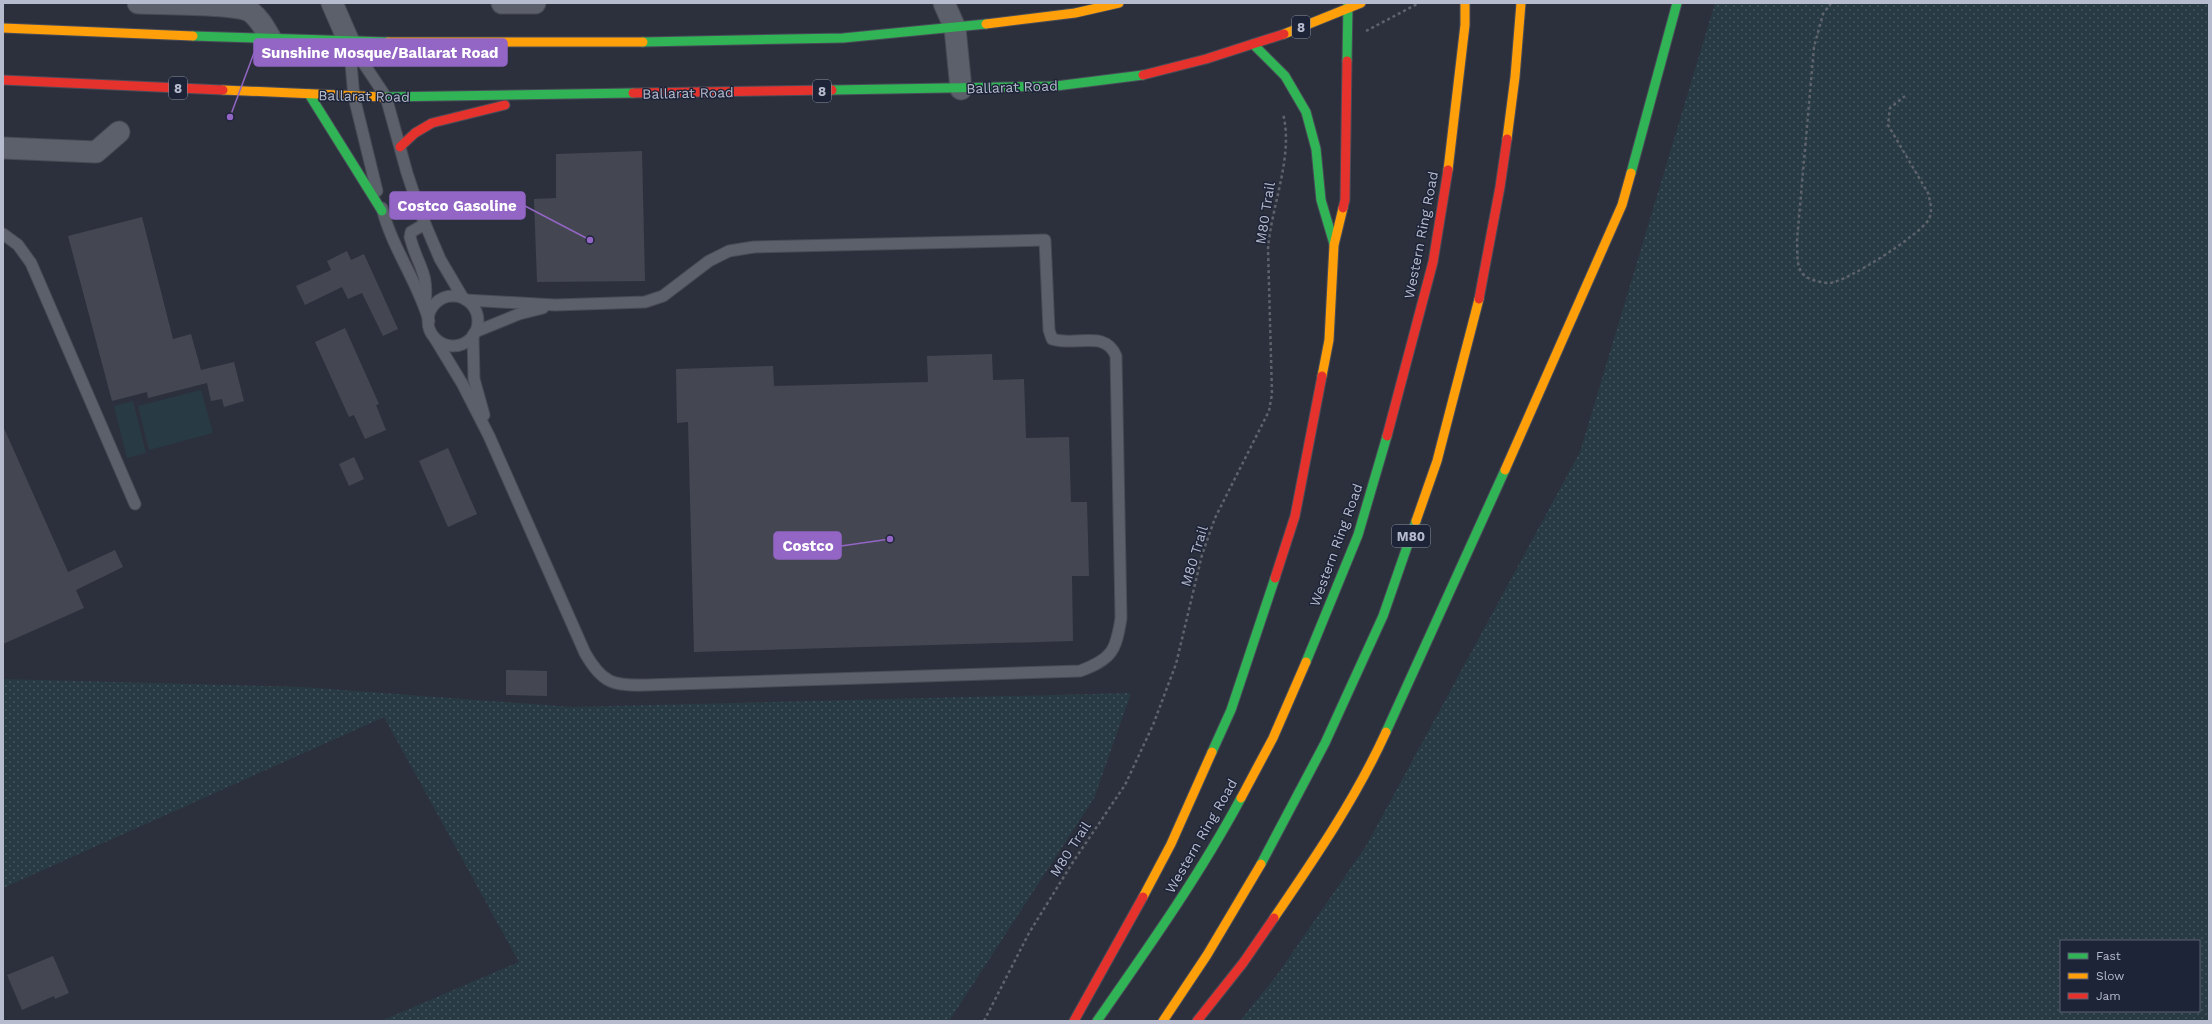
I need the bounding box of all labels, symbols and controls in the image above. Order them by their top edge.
road number: 8 [1292,16,1310,38]
callout: Sunshine Mosque/Ballarat Road [254,39,507,66]
text: Sunshine Mosque/Ballarat Road [261,44,499,62]
road number: 8 [169,77,187,99]
street label: Ballarat Road [966,77,1058,97]
road number: 8 [813,80,831,102]
street label: Ballarat Road [642,84,734,102]
street label: Ballarat Road [318,87,410,105]
street label: Western Ring Road [1401,170,1441,300]
street label: M80 Trail [1252,180,1278,245]
callout: Costco Gasoline [390,192,525,219]
text: Costco Gasoline [397,197,517,215]
street label: Western Ring Road [1306,481,1366,609]
street label: M80 Trail [1177,523,1211,588]
road number: M80 [1392,525,1430,547]
callout: Costco [774,532,841,559]
text: Costco [782,537,834,555]
street label: Western Ring Road [1162,776,1240,896]
street label: M80 Trail [1046,818,1094,880]
legend [2060,940,2200,1012]
text: Fast [2096,949,2121,963]
text: Slow [2096,969,2124,983]
text: Jam [2096,989,2121,1003]

